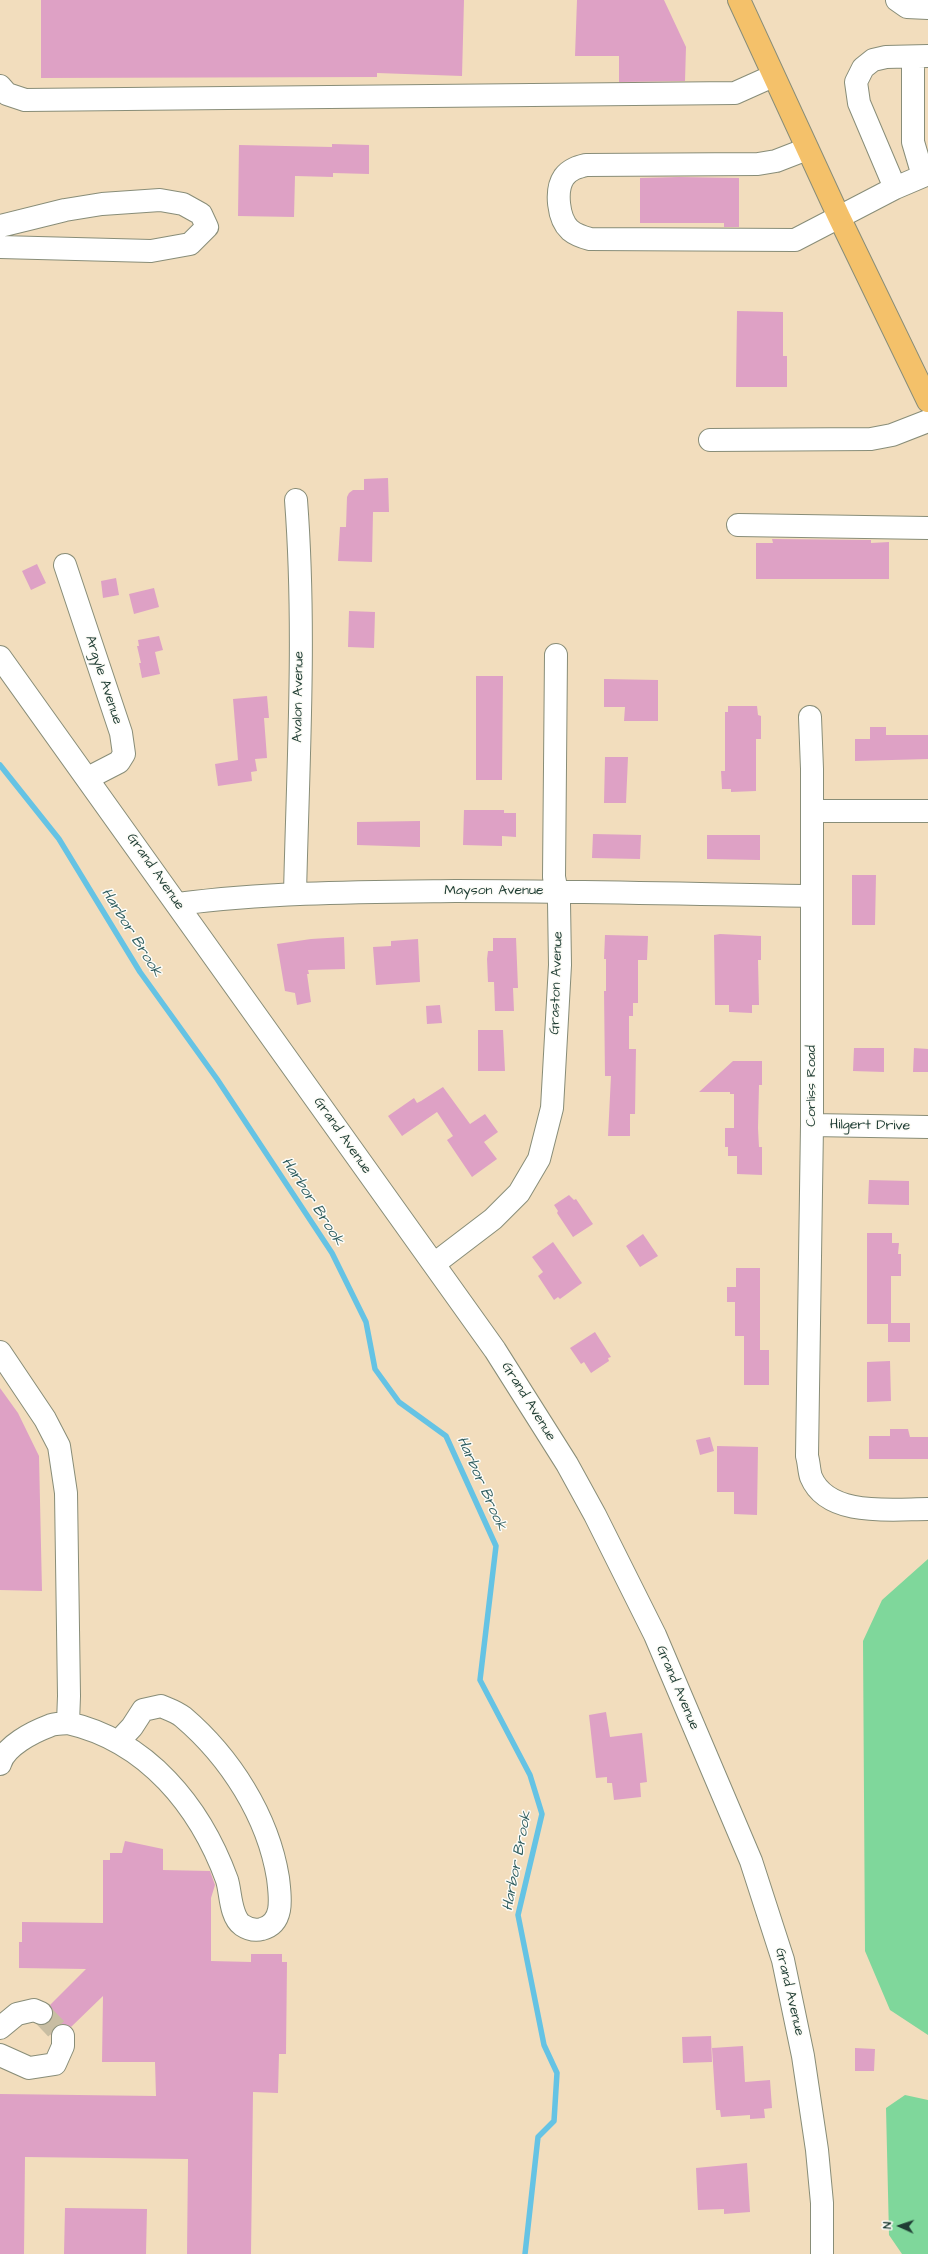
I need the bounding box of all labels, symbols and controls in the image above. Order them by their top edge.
street label: Argyle Avenue [81,633,125,727]
street label: Avalon Avenue [290,651,308,743]
street label: Grand Avenue [122,830,188,914]
street label: Mayson Avenue [444,883,544,899]
water label: Harbor Brook [97,885,165,981]
street label: Graston Avenue [547,931,567,1035]
street label: Corliss Road [804,1045,820,1127]
street label: Grand Avenue [309,1094,375,1178]
street label: Hilgert Drive [830,1117,910,1135]
water label: Harbor Brook [277,1155,347,1249]
street label: Grand Avenue [497,1359,559,1445]
water label: Harbor Brook [452,1434,510,1534]
street label: Grand Avenue [652,1643,702,1733]
water label: Harbor Brook [500,1810,536,1912]
street label: Grand Avenue [771,1946,807,2038]
north arrow [880,2206,920,2246]
text: N [880,2222,895,2229]

